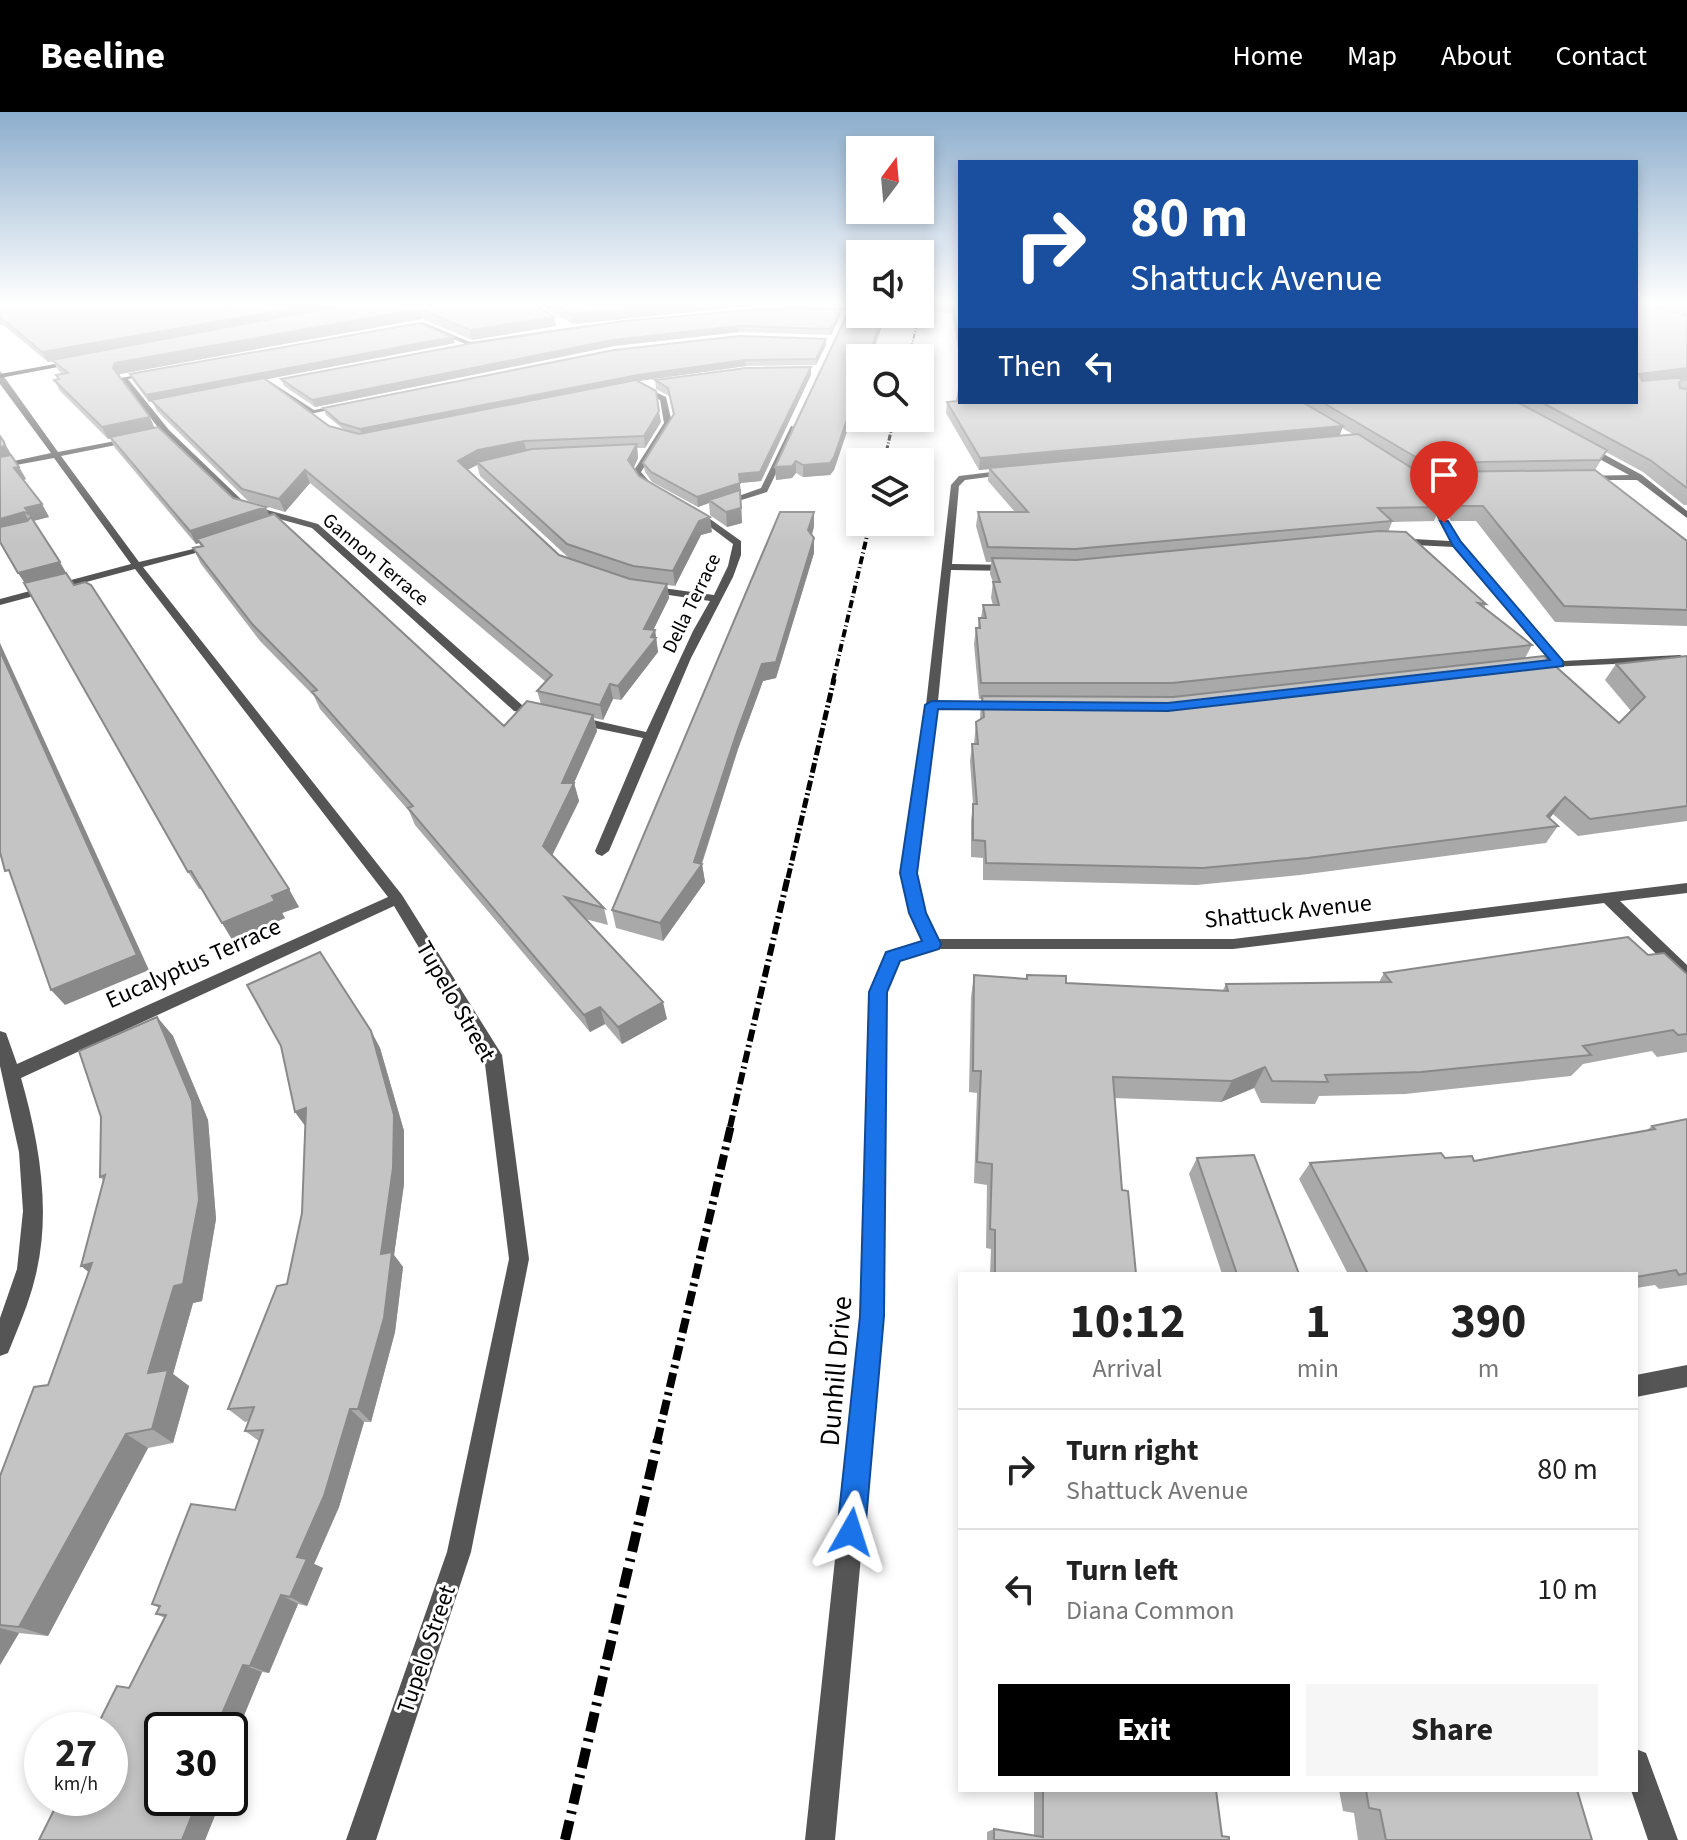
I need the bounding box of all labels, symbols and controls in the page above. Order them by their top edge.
text: Beeline [40,29,165,83]
text: Home [1232,36,1303,76]
text: Map [1347,36,1397,76]
text: About [1441,36,1512,76]
text: Contact [1556,36,1647,76]
north arrow [846,136,934,224]
map controls [846,136,934,536]
text: 80 m [1130,179,1248,258]
icon: right [998,192,1102,296]
button: sound [846,240,934,328]
text: Shattuck Avenue [1130,253,1382,304]
button: search [846,344,934,432]
icon: left [1078,344,1122,388]
text: Then [998,345,1062,388]
pin [1410,441,1478,523]
button: layers [846,448,934,536]
icon: arrive [1422,453,1466,497]
street label: Gannon Terrace [316,507,435,613]
street label: Della Terrace [656,549,728,658]
street label: Shattuck Avenue [1203,885,1373,938]
street label: Eucalyptus Terrace [100,909,286,1018]
street label: Tupelo Street [407,934,504,1068]
text: 10:12 [1069,1288,1185,1356]
text: 1 [1305,1288,1331,1356]
text: 390 [1450,1288,1526,1356]
street label: Dunhill Drive [810,1294,862,1448]
text: Arrival [1092,1350,1162,1387]
text: min [1297,1350,1339,1387]
text: m [1478,1350,1499,1387]
text: Turn right [1066,1429,1198,1472]
icon: right [998,1447,1042,1491]
text: 80 m [1537,1448,1598,1491]
text: Shattuck Avenue [1066,1472,1248,1509]
position arrow [809,1490,893,1574]
text: Turn left [1066,1549,1178,1592]
icon: left [998,1567,1042,1611]
text: 10 m [1537,1568,1598,1611]
street label: Tupelo Street [388,1580,465,1718]
text: Diana Common [1066,1592,1234,1629]
button: Exit [998,1684,1290,1776]
button: Share [1306,1684,1598,1776]
speed limit sign: 30 [144,1712,248,1816]
text: 27 [55,1725,97,1782]
text: km/h [54,1770,98,1798]

